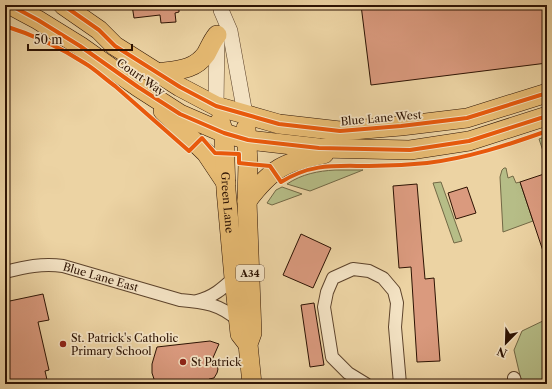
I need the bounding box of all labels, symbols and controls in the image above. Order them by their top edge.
scale bar [28,26,132,52]
text: 50 m [34,32,63,47]
street label: Court Way [114,55,169,99]
street label: Blue Lane West [340,107,422,129]
street label: Green Lane [218,171,237,234]
street label: Blue Lane East [61,259,140,295]
road number: A34 [236,265,264,281]
north arrow [486,323,526,363]
place label: St. Patrick's Catholic Primary School [71,331,179,358]
marker: St. Patrick's Catholic Primary School [58,339,68,349]
text: N [495,344,509,361]
place label: St Patrick [191,355,242,369]
marker: St Patrick [178,357,188,367]

